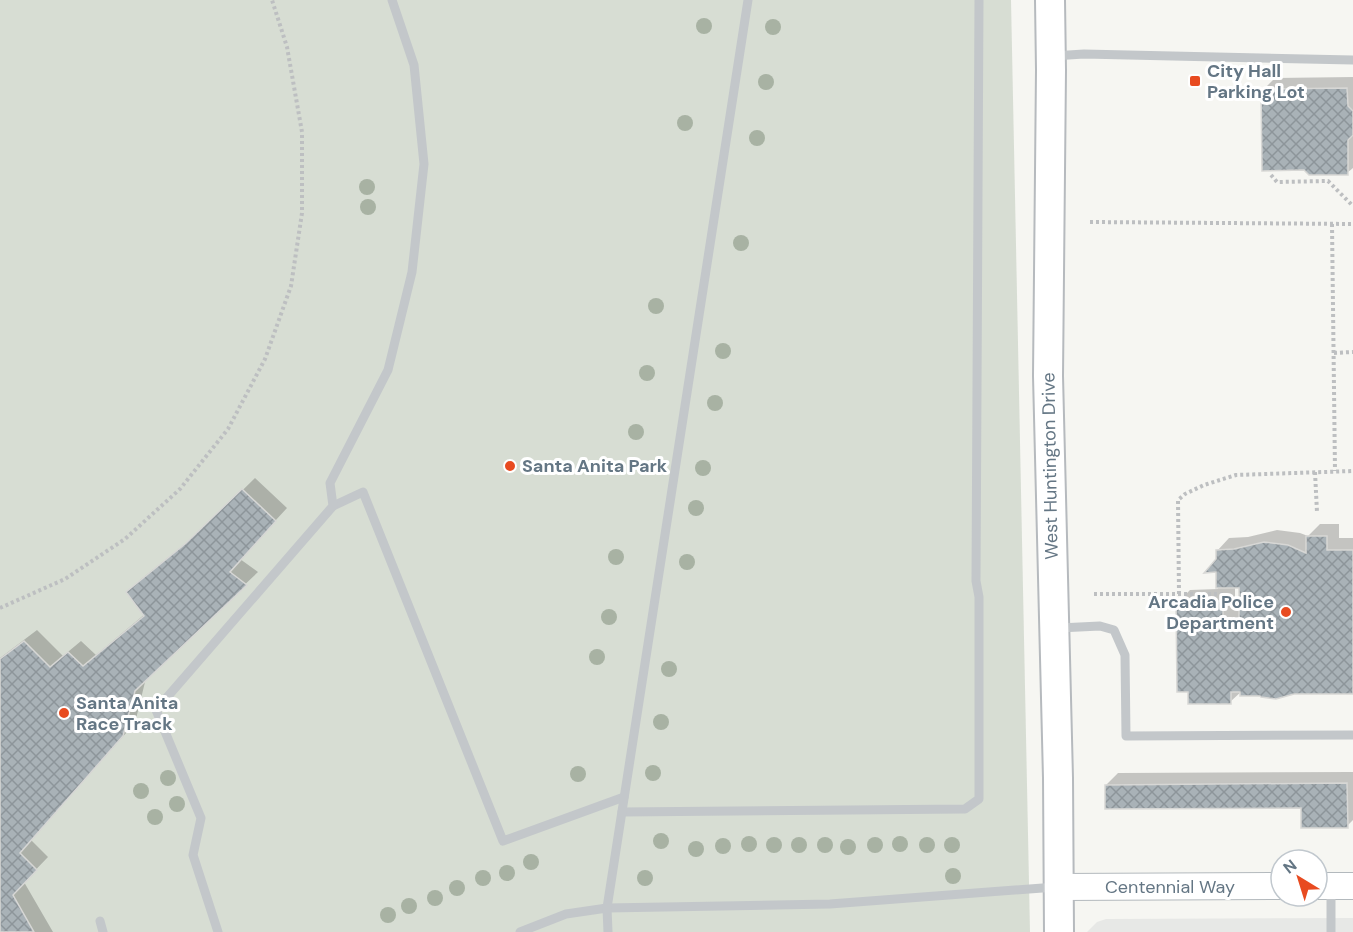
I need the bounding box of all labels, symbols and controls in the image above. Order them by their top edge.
place label: City Hall Parking Lot [1207,59,1305,104]
marker: City Hall Parking Lot [1188,74,1202,88]
street label: West Huntington Drive [1036,372,1064,560]
place label: Santa Anita Park [522,454,668,478]
marker: Santa Anita Park [503,459,517,473]
place label: Arcadia Police Department [1148,590,1274,635]
marker: Arcadia Police Department [1279,605,1293,619]
place label: Santa Anita Race Track [76,691,178,736]
marker: Santa Anita Race Track [57,706,71,720]
north arrow [1269,848,1329,908]
text: N [1279,855,1301,878]
street label: Centennial Way [1105,875,1235,899]

